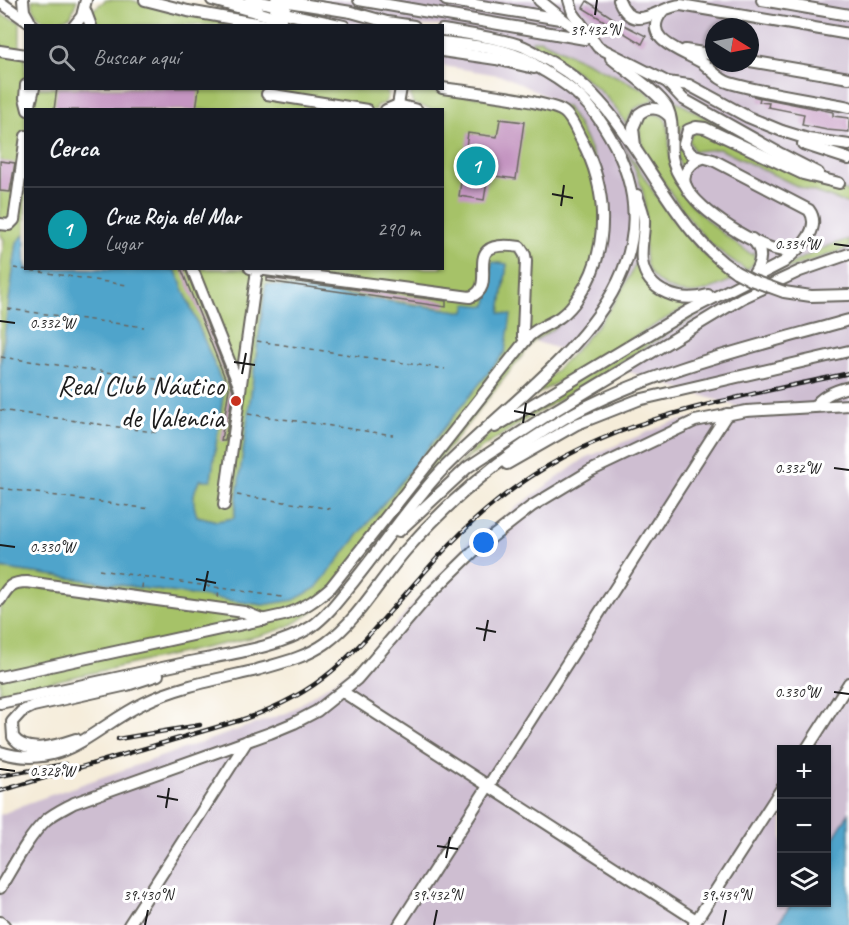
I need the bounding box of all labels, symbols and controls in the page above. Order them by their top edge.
north arrow [705,18,759,72]
text: 39.432°N [570,21,623,40]
search box [24,24,444,90]
icon: search [45,41,78,74]
text: Buscar aquí [93,43,179,71]
text: Cerca [48,131,98,164]
pin: 1 [456,144,496,188]
text: Cruz Roja del Mar [105,203,240,231]
text: 1 [63,217,72,242]
text: 290 m [377,217,420,242]
text: Lugar [105,231,142,256]
text: 0.334°W [774,235,823,254]
text: 0.332°W [29,314,78,333]
place label: Real Club Náutico de Valencia [57,368,226,435]
marker: Real Club Náutico de Valencia [229,394,243,408]
text: 0.332°W [774,459,823,478]
your location [469,528,498,557]
text: 0.330°W [29,538,78,557]
text: 0.330°W [774,683,823,702]
map controls [777,745,831,907]
button: + [777,745,831,799]
text: 0.328°W [29,762,78,781]
button: − [777,799,831,853]
button: layers [777,853,831,907]
text: 39.430°N [123,886,176,905]
text: 39.432°N [412,886,465,905]
text: 39.434°N [701,886,754,905]

